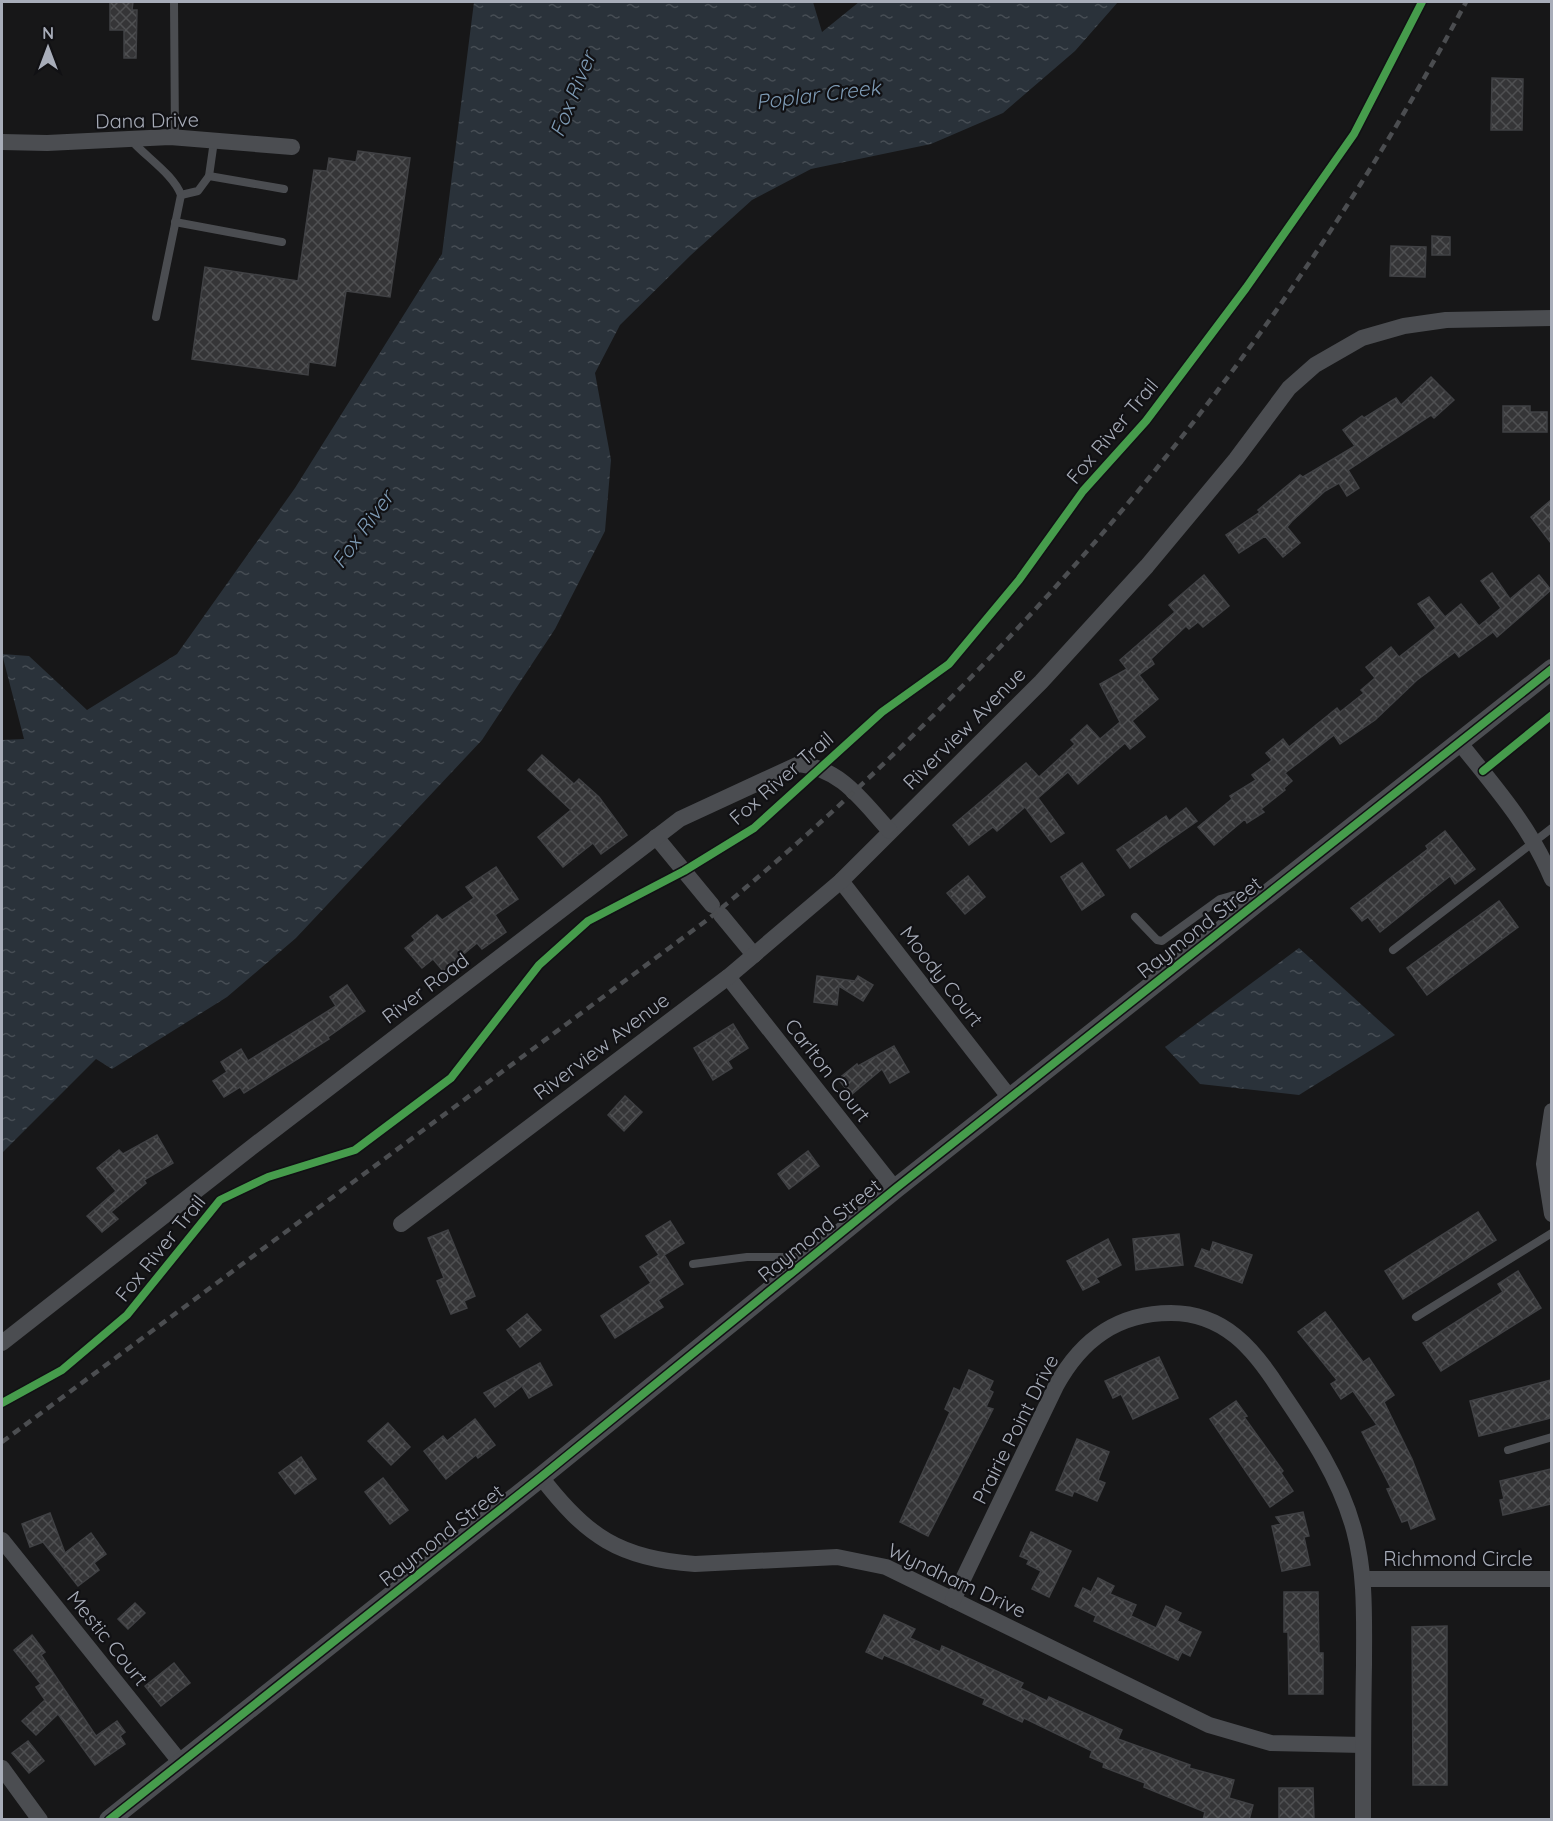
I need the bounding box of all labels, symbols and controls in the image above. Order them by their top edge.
north arrow [18,18,78,78]
text: N [42,23,54,43]
water label: Fox River [543,45,602,140]
water label: Poplar Creek [754,73,884,115]
street label: Dana Drive [95,107,199,133]
street label: Fox River Trail [1061,373,1163,489]
water label: Fox River [325,483,401,573]
street label: Riverview Avenue [897,661,1031,795]
street label: Fox River Trail [724,726,838,830]
street label: Raymond Street [1132,871,1266,983]
street label: Moody Court [895,921,989,1031]
street label: River Road [377,947,473,1029]
street label: Riverview Avenue [528,987,674,1105]
street label: Carlton Court [780,1013,876,1127]
street label: Raymond Street [752,1173,886,1287]
street label: Fox River Trail [109,1190,211,1306]
street label: Prairie Point Drive [967,1350,1063,1508]
street label: Raymond Street [374,1479,508,1591]
street label: Wyndham Drive [884,1537,1030,1623]
street label: Richmond Circle [1383,1546,1533,1571]
street label: Mestic Court [62,1585,154,1691]

